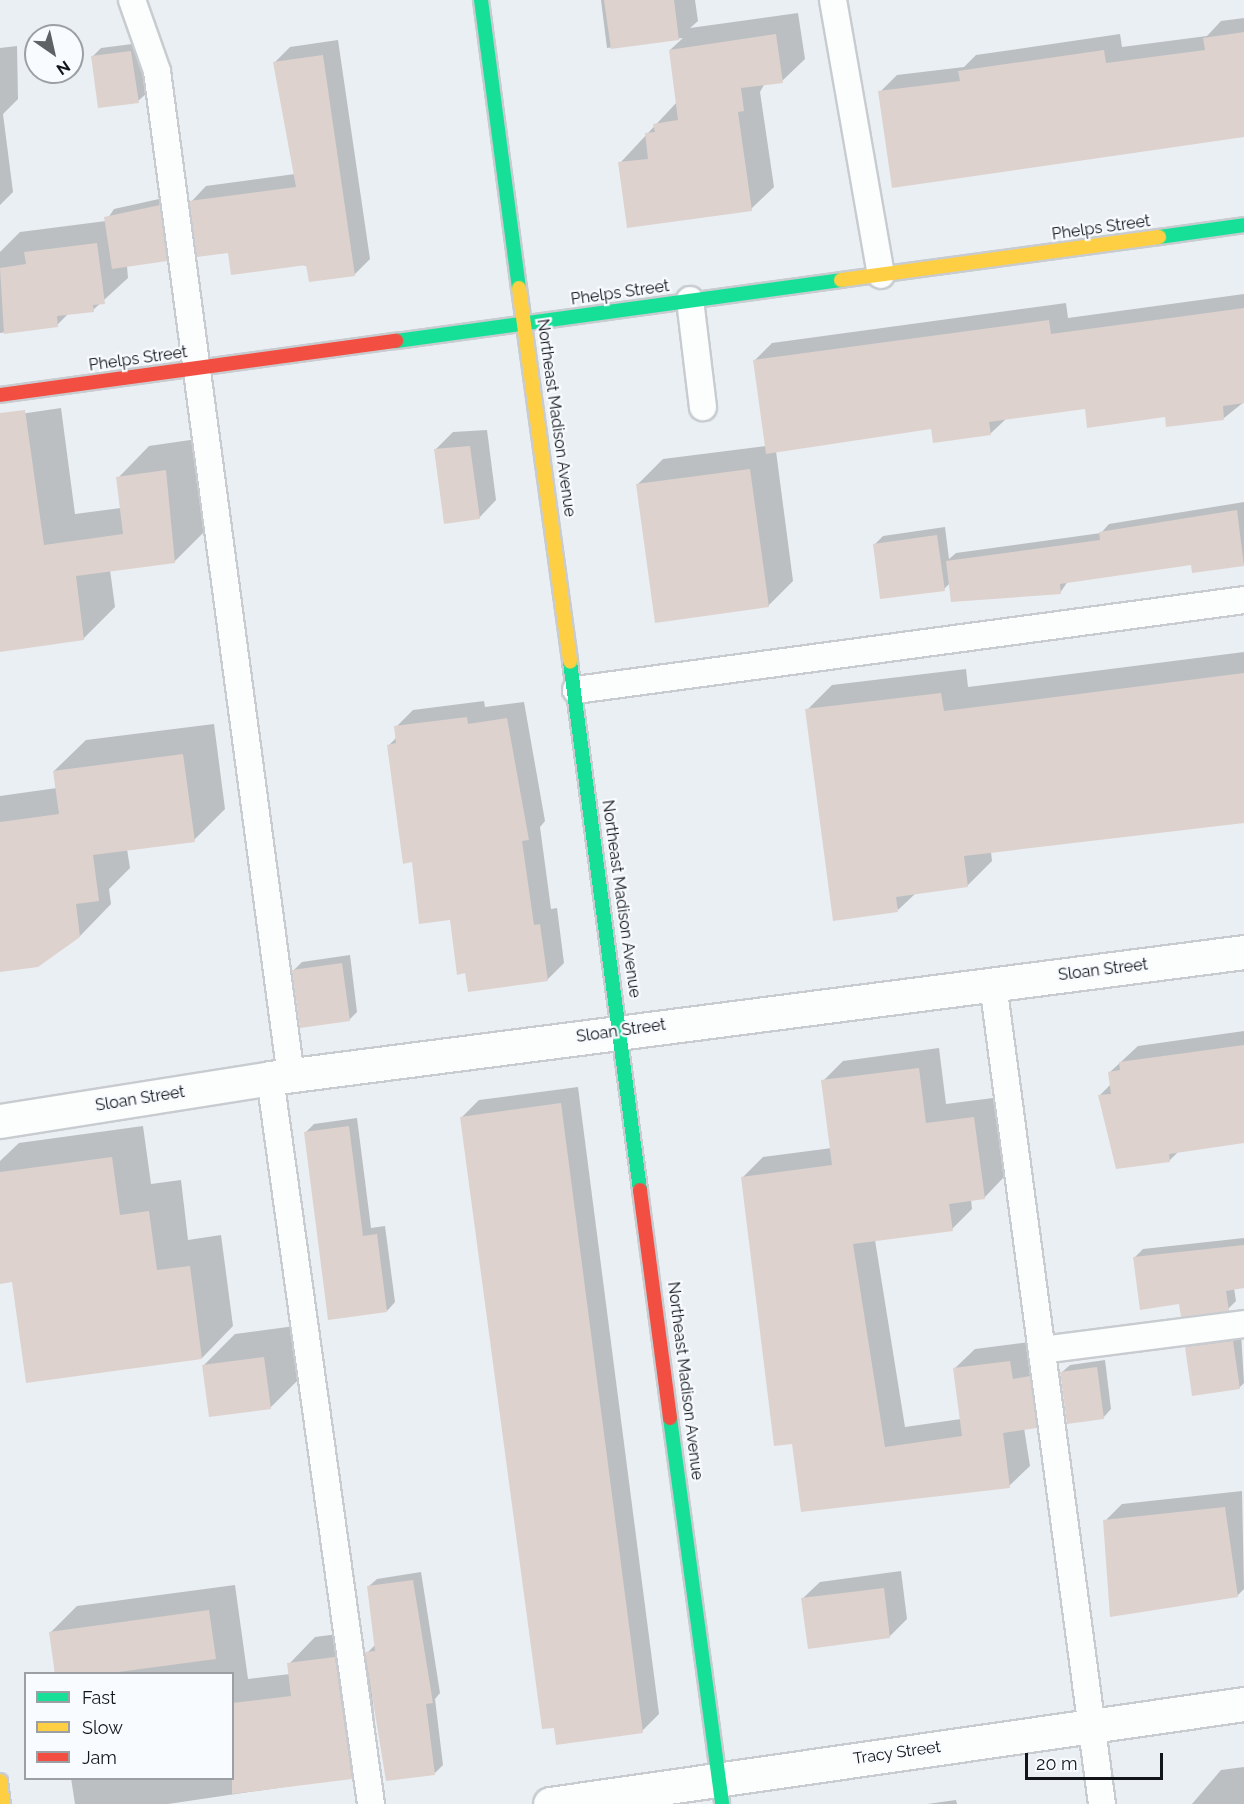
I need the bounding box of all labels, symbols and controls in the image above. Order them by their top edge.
north arrow [24,24,84,84]
text: N [53,56,74,79]
street label: Phelps Street [1051,212,1151,244]
street label: Phelps Street [570,277,670,309]
street label: Northeast Madison Avenue [533,318,579,518]
street label: Phelps Street [88,343,188,375]
street label: Northeast Madison Avenue [598,799,644,999]
street label: Sloan Street [1057,955,1149,985]
street label: Sloan Street [575,1015,667,1047]
street label: Sloan Street [94,1082,186,1116]
street label: Northeast Madison Avenue [663,1280,707,1482]
legend [24,1672,234,1780]
text: Fast [82,1687,116,1708]
text: Slow [82,1717,123,1738]
street label: Tracy Street [852,1737,942,1769]
scale bar [1028,1741,1166,1779]
text: Jam [82,1747,117,1768]
text: 20 m [1036,1753,1078,1774]

